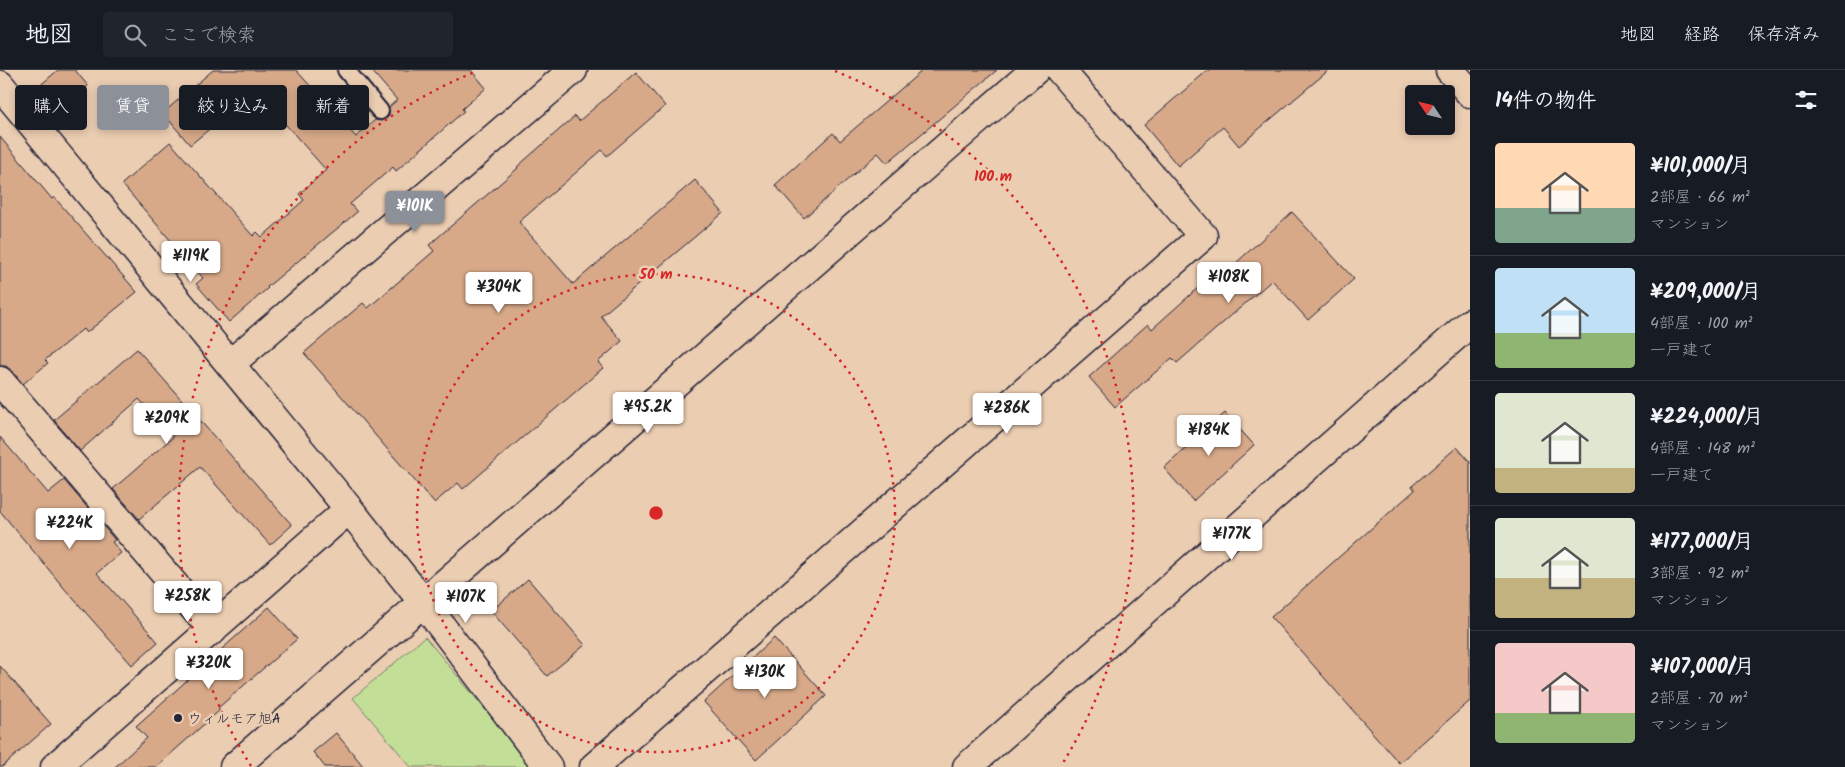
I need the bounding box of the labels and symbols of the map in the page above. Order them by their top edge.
north arrow [1405,85,1455,135]
text: 100 m [974,165,1012,189]
pin: ¥101K [380,190,450,233]
pin: ¥119K [156,240,226,283]
pin: ¥108K [1194,262,1264,304]
text: 50 m [638,263,673,287]
pin: ¥304K [464,272,534,314]
pin: ¥95.2K [607,392,689,434]
pin: ¥286K [972,392,1042,435]
pin: ¥209K [132,402,202,445]
pin: ¥184K [1174,414,1244,457]
centre of rings [647,504,665,522]
pin: ¥224K [35,508,105,550]
pin: ¥177K [1197,518,1267,561]
pin: ¥258K [153,580,223,623]
pin: ¥107K [431,582,501,624]
pin: ¥320K [174,648,244,690]
pin: ¥130K [730,656,800,699]
place label: ウィルモア旭A [188,708,281,730]
marker: ウィルモア旭A [172,712,184,724]

